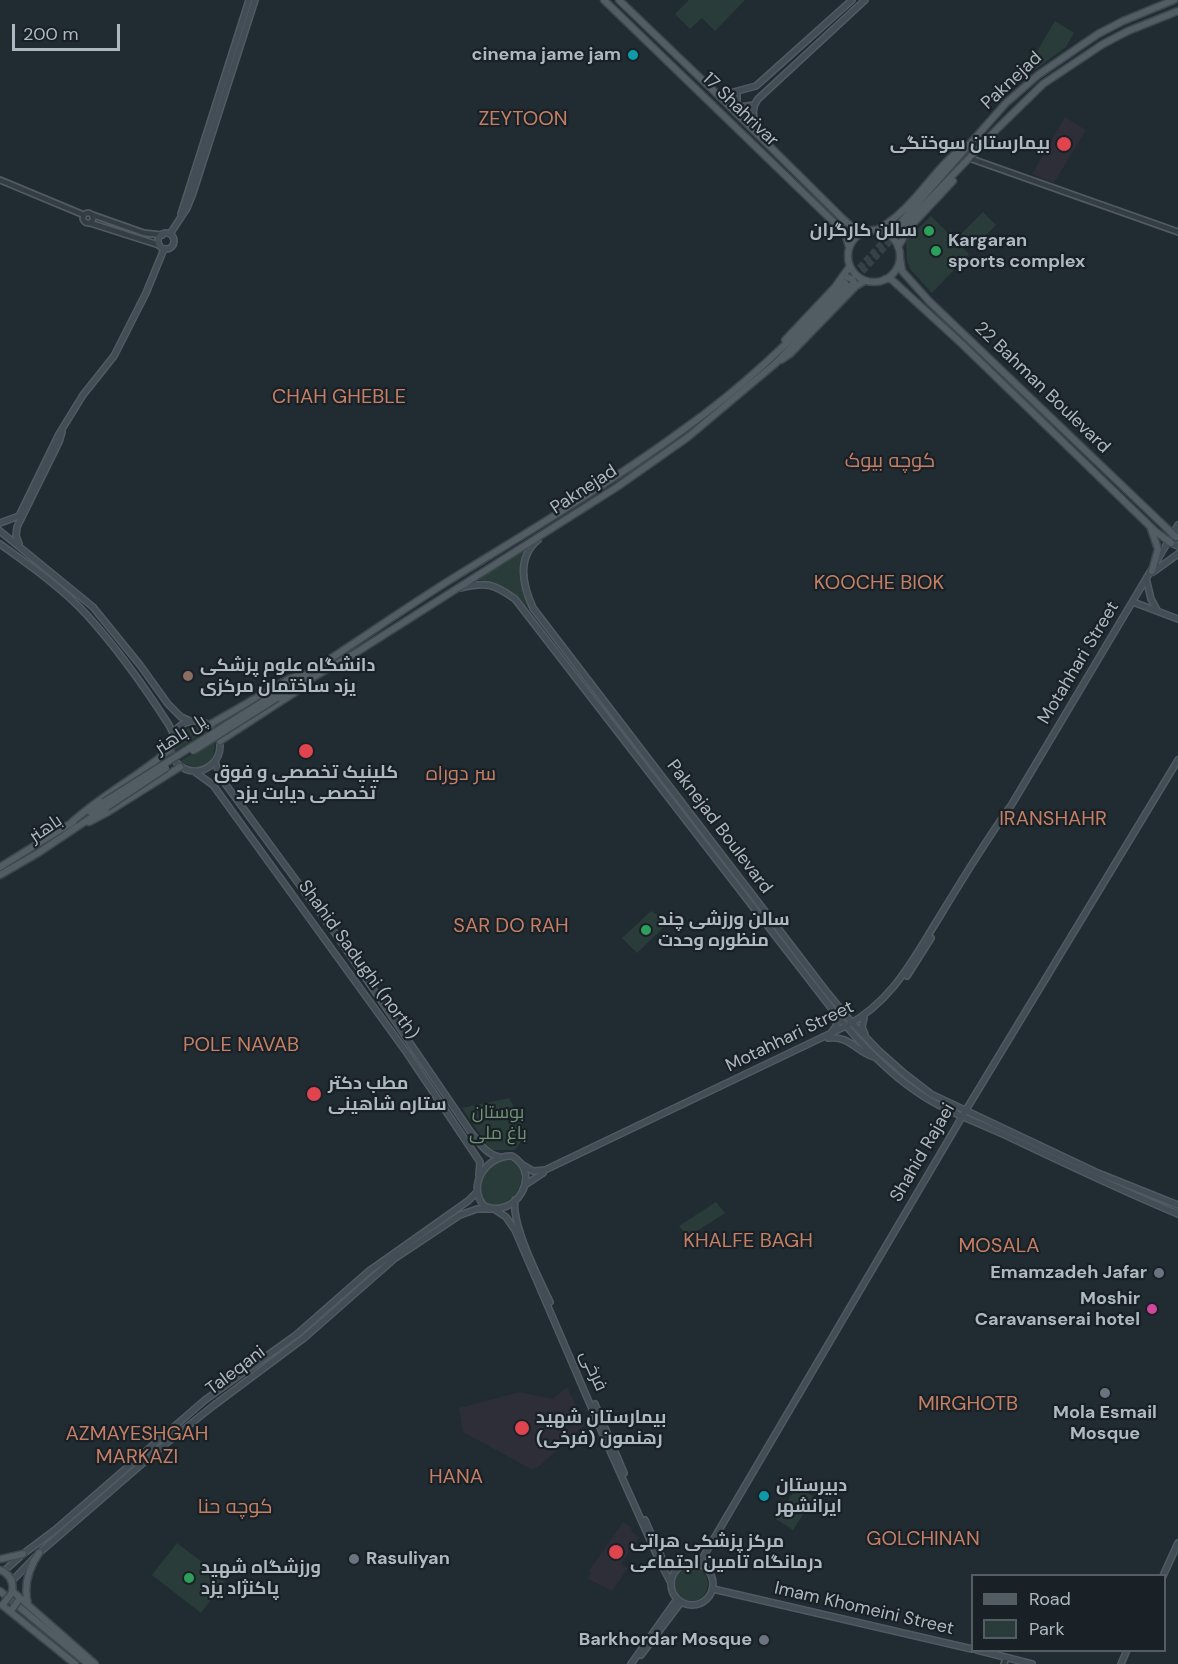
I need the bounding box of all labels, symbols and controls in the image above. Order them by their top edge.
scale bar [15,12,123,50]
text: 200 m [23,22,79,46]
place label: cinema jame jam [472,44,621,66]
marker: cinema jame jam [626,48,640,62]
street label: Paknejad [977,48,1047,114]
street label: 17 Shahrivar [697,68,783,152]
district label: ZEYTOON [473,108,573,132]
place label: بیمارستان سوختگی [890,133,1050,155]
marker: بیمارستان سوختگی [1055,135,1073,153]
place label: سالن کارگران [810,220,917,242]
marker: سالن کارگران [922,224,936,238]
place label: Kargaran sports complex [948,230,1085,272]
marker: Kargaran sports complex [929,244,943,258]
street label: 22 Bahman Boulevard [970,318,1114,458]
district label: CHAH GHEBLE [264,386,414,410]
district label: کوچه بیوک [845,450,935,474]
street label: Paknejad [547,461,621,519]
district label: KOOCHE BIOK [806,572,952,596]
street label: Motahhari Street [1034,598,1124,728]
place label: دانشگاه علوم پزشکی یزد ساختمان مرکزی [200,655,375,698]
marker: دانشگاه علوم پزشکی یزد ساختمان مرکزی [181,669,195,683]
street label: پل باهنر [151,710,211,760]
marker: کلینیک تخصصی و فوق تخصصی دیابت یزد [297,742,315,760]
street label: Paknejad Boulevard [662,756,776,898]
place label: کلینیک تخصصی و فوق تخصصی دیابت یزد [214,762,398,804]
district label: سر دوراه [426,763,496,787]
district label: IRANSHAHR [992,808,1114,832]
street label: باهنر [25,810,67,848]
street label: Shahid Sadughi (north) [293,876,423,1044]
place label: سالن ورزشی چند منظوره وحدت [658,909,790,952]
district label: SAR DO RAH [446,915,576,939]
marker: سالن ورزشی چند منظوره وحدت [639,923,653,937]
street label: Motahhari Street [723,997,857,1077]
district label: POLE NAVAB [175,1034,307,1058]
place label: مطب دکتر ستاره شاهینی [328,1073,447,1116]
marker: مطب دکتر ستاره شاهینی [305,1085,323,1103]
street label: Shahid Rajaei [886,1100,960,1206]
park label: بوستان باغ ملی [469,1102,527,1144]
district label: KHALFE BAGH [675,1230,821,1254]
district label: MOSALA [954,1235,1044,1259]
place label: Emamzadeh Jafar [990,1262,1147,1284]
marker: Emamzadeh Jafar [1152,1266,1166,1280]
place label: Moshir Caravanserai hotel [975,1288,1140,1330]
marker: Moshir Caravanserai hotel [1145,1302,1159,1316]
street label: Taleqani [202,1342,270,1400]
street label: فرخی [575,1347,611,1395]
marker: Mola Esmail Mosque [1098,1386,1112,1400]
district label: MIRGHOTB [912,1393,1024,1417]
place label: Mola Esmail Mosque [1053,1402,1157,1444]
place label: بیمارستان شهید رهنمون (فرخی) [536,1407,666,1450]
marker: بیمارستان شهید رهنمون (فرخی) [513,1419,531,1437]
district label: AZMAYESHGAH MARKAZI [57,1423,217,1470]
district label: HANA [426,1466,486,1490]
place label: دبیرستان ایرانشهر [776,1475,847,1518]
marker: دبیرستان ایرانشهر [757,1489,771,1503]
district label: کوچه حنا [198,1496,272,1520]
district label: GOLCHINAN [860,1528,986,1552]
place label: مرکز پزشکی هراتی درمانگاه تامین اجتماعی [630,1531,822,1574]
marker: مرکز پزشکی هراتی درمانگاه تامین اجتماعی [607,1543,625,1561]
place label: Rasuliyan [366,1548,450,1570]
marker: Rasuliyan [347,1552,361,1566]
place label: ورزشگاه شهید پاکنژاد یزد [201,1557,321,1600]
marker: ورزشگاه شهید پاکنژاد یزد [182,1571,196,1585]
legend [971,1574,1166,1652]
street label: Imam Khomeini Street [772,1578,956,1640]
text: Road [1029,1587,1071,1611]
text: Park [1029,1617,1065,1641]
place label: Barkhordar Mosque [579,1629,752,1651]
marker: Barkhordar Mosque [757,1633,771,1647]

